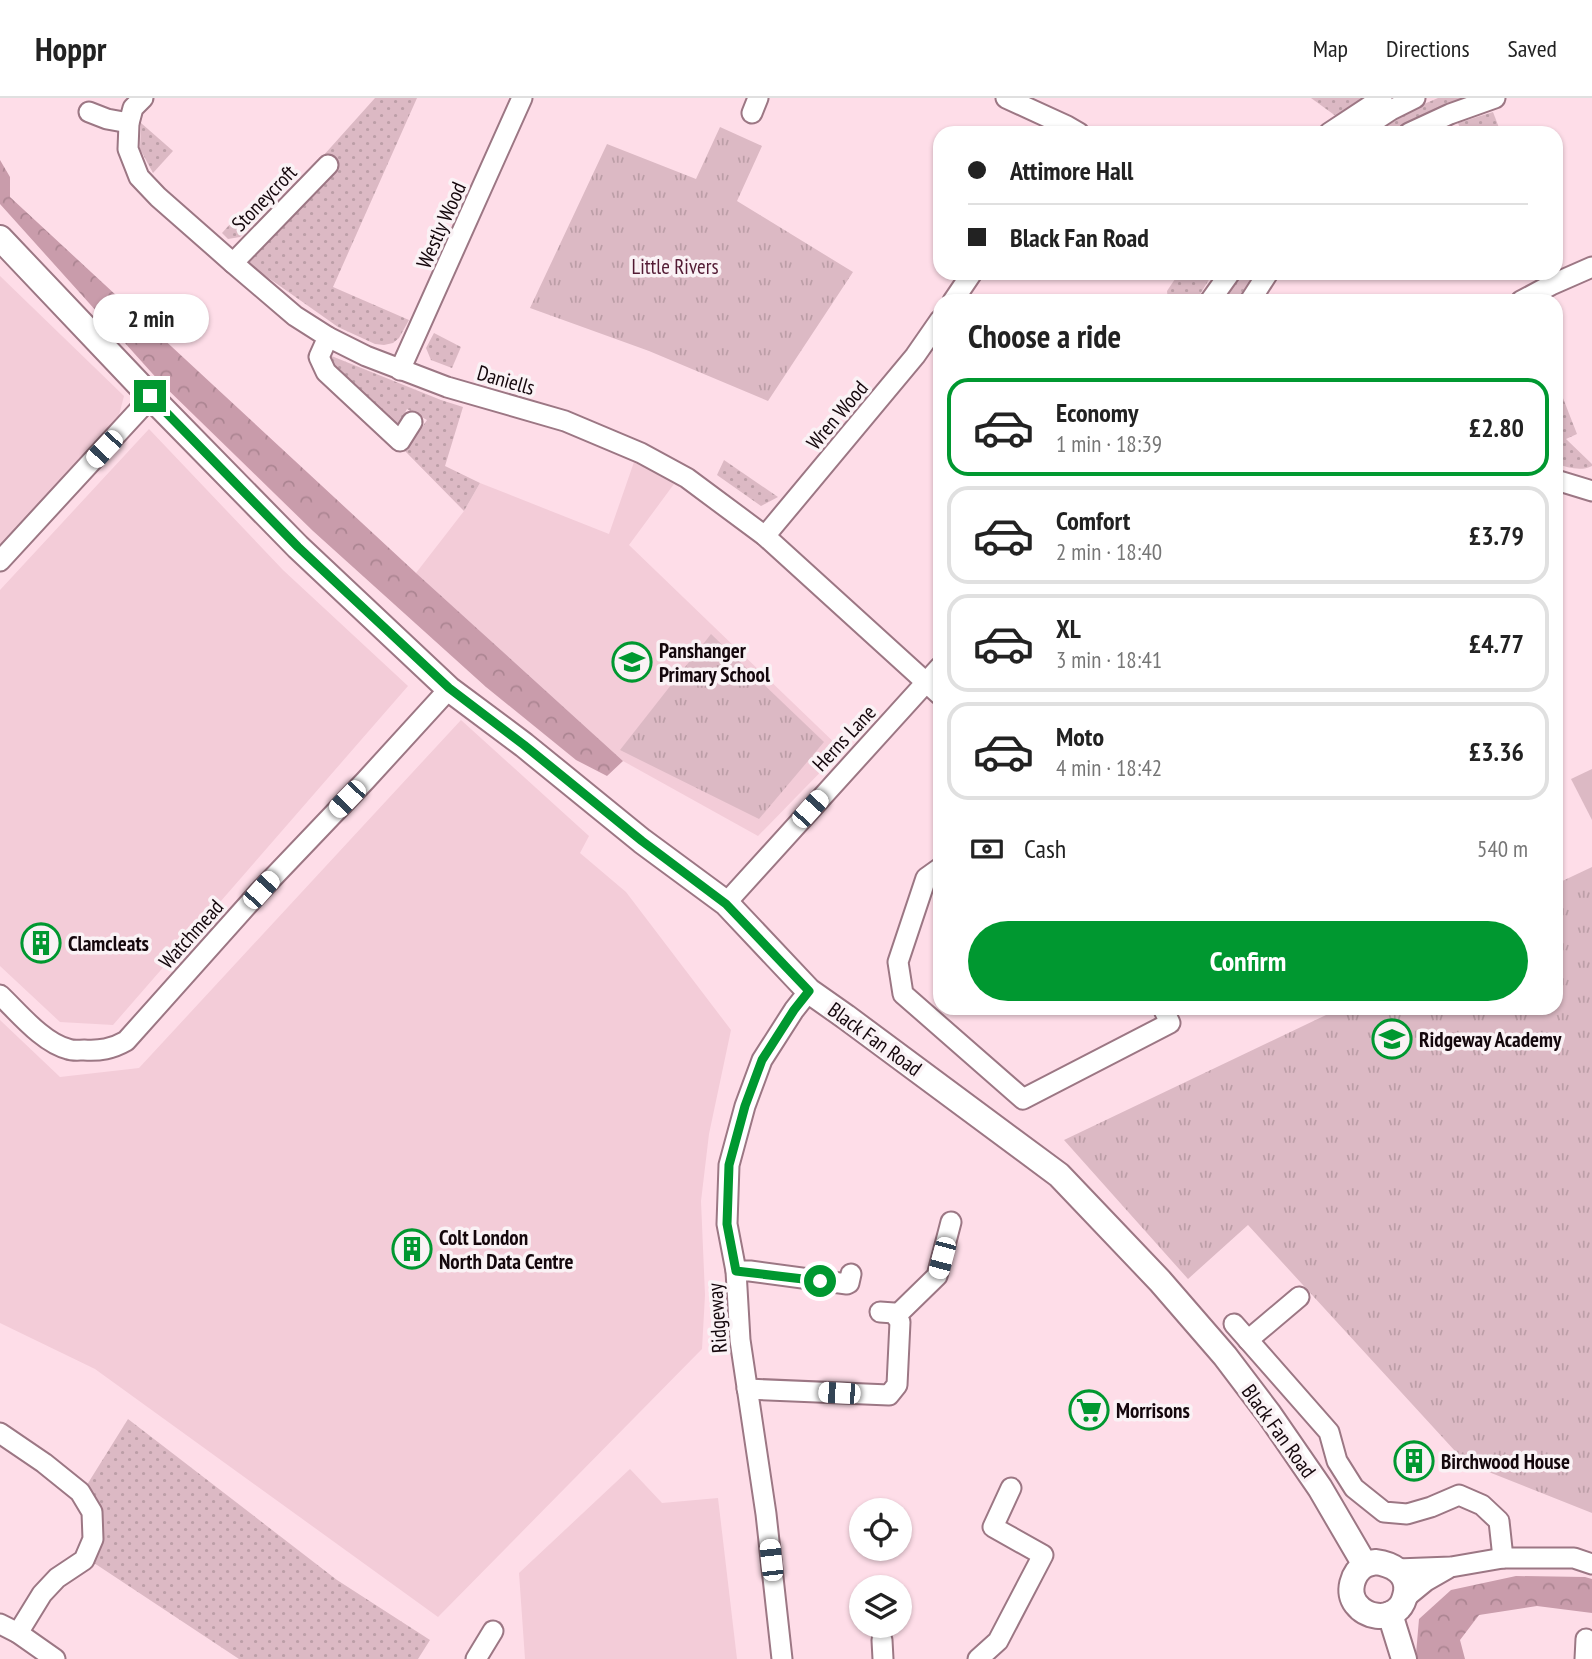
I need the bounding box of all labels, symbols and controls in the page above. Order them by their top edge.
text: Hoppr [35,27,106,70]
text: Map [1313,33,1348,64]
text: Directions [1386,33,1470,64]
text: Saved [1508,33,1557,64]
text: Attimore Hall [1010,154,1133,187]
street label: Stoneycroft [226,159,302,237]
street label: Westly Wood [410,178,472,272]
text: Black Fan Road [1010,221,1149,254]
park label: Little Rivers [631,253,719,280]
callout: 2 min [92,294,208,344]
text: 2 min [128,304,174,333]
text: Choose a ride [968,315,1121,357]
street label: Daniells [474,359,538,401]
street label: Wren Wood [800,375,874,455]
route end [134,380,166,412]
icon: car [972,396,1035,459]
text: Economy [1056,396,1138,429]
text: £2.80 [1469,411,1524,444]
car [82,426,127,472]
text: 1 min · 18:39 [1056,429,1162,458]
icon: car [972,504,1035,567]
text: Comfort [1056,504,1130,537]
text: £3.79 [1469,519,1524,552]
text: 2 min · 18:40 [1056,537,1162,566]
icon: car [972,612,1035,675]
text: XL [1056,612,1081,645]
text: £4.77 [1469,627,1524,660]
place label: Panshanger Primary School [659,637,771,688]
school or university icon: Panshanger Primary School [611,641,653,683]
text: 3 min · 18:41 [1056,645,1162,674]
street label: Herns Lane [806,699,882,777]
icon: car [972,720,1035,783]
text: Moto [1056,720,1104,753]
text: £3.36 [1469,735,1524,768]
text: 4 min · 18:42 [1056,753,1162,782]
car [325,777,370,821]
car [789,786,832,832]
icon: cash [968,830,1006,868]
text: Cash [1024,832,1066,865]
text: 540 m [1477,834,1528,863]
car [240,867,283,913]
street label: Watchmead [153,894,229,974]
button: Confirm [968,921,1528,1001]
building icon: Clamcleats [20,922,62,964]
place label: Clamcleats [68,930,149,957]
street label: Black Fan Road [823,996,927,1082]
school or university icon: Ridgeway Academy [1371,1018,1413,1060]
place label: Ridgeway Academy [1419,1026,1562,1053]
place label: Colt London North Data Centre [439,1224,574,1275]
building icon: Colt London North Data Centre [391,1228,433,1270]
car [927,1235,958,1281]
route start [804,1265,836,1297]
street label: Ridgeway [701,1282,733,1354]
street label: Black Fan Road [1236,1379,1322,1483]
car [818,1381,861,1405]
supermarket icon: Morrisons [1068,1389,1110,1431]
place label: Morrisons [1116,1397,1190,1424]
building icon: Birchwood House [1393,1440,1435,1482]
place label: Birchwood House [1441,1448,1570,1475]
map controls [849,1498,912,1638]
button: locate [849,1498,912,1561]
car [759,1538,784,1582]
button: layers [849,1575,912,1638]

